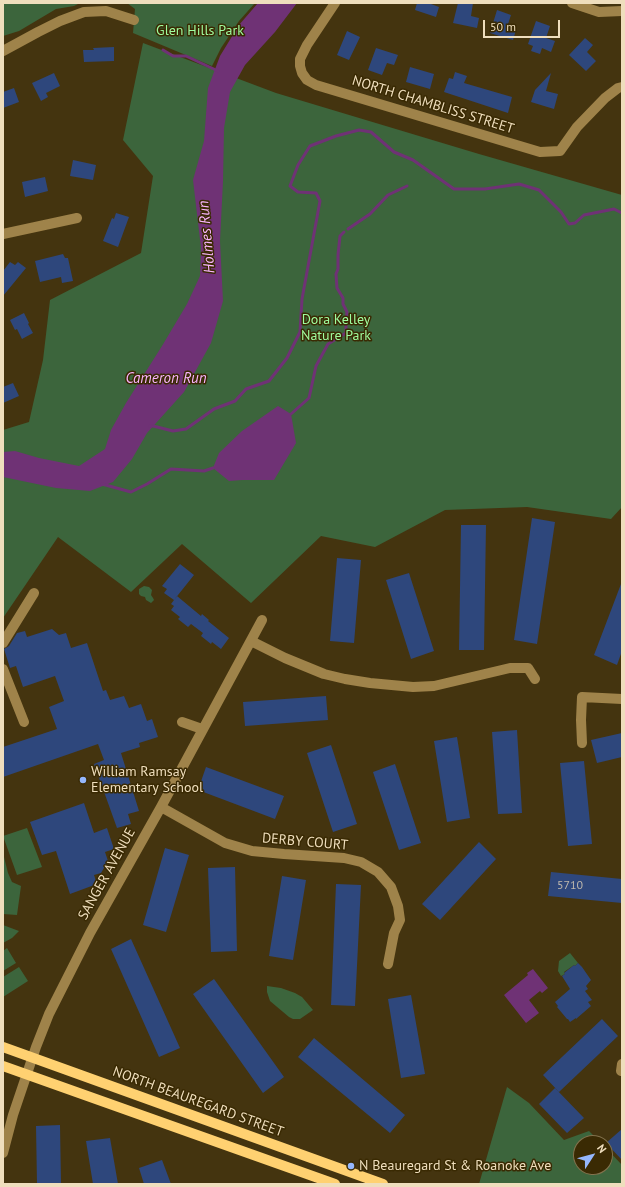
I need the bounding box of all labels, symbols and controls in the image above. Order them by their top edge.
scale bar [485,12,562,38]
text: 50 m [490,19,516,34]
park label: Glen Hills Park [156,23,244,39]
street label: NORTH CHAMBLISS STREET [350,72,516,138]
water label: Holmes Run [195,200,219,274]
park label: Dora Kelley Nature Park [301,312,371,344]
water label: Cameron Run [125,370,207,388]
place label: William Ramsay Elementary School [91,764,203,796]
marker: William Ramsay Elementary School [78,775,88,785]
street label: SANGER AVENUE [75,825,139,923]
street label: DERBY COURT [261,830,349,854]
house number: 5710 [557,879,583,893]
street label: NORTH BEAUREGARD STREET [110,1063,286,1141]
north arrow [573,1135,613,1175]
text: N [594,1141,610,1156]
place label: N Beauregard St & Roanoke Ave [359,1158,551,1174]
marker: N Beauregard St & Roanoke Ave [346,1161,356,1171]

